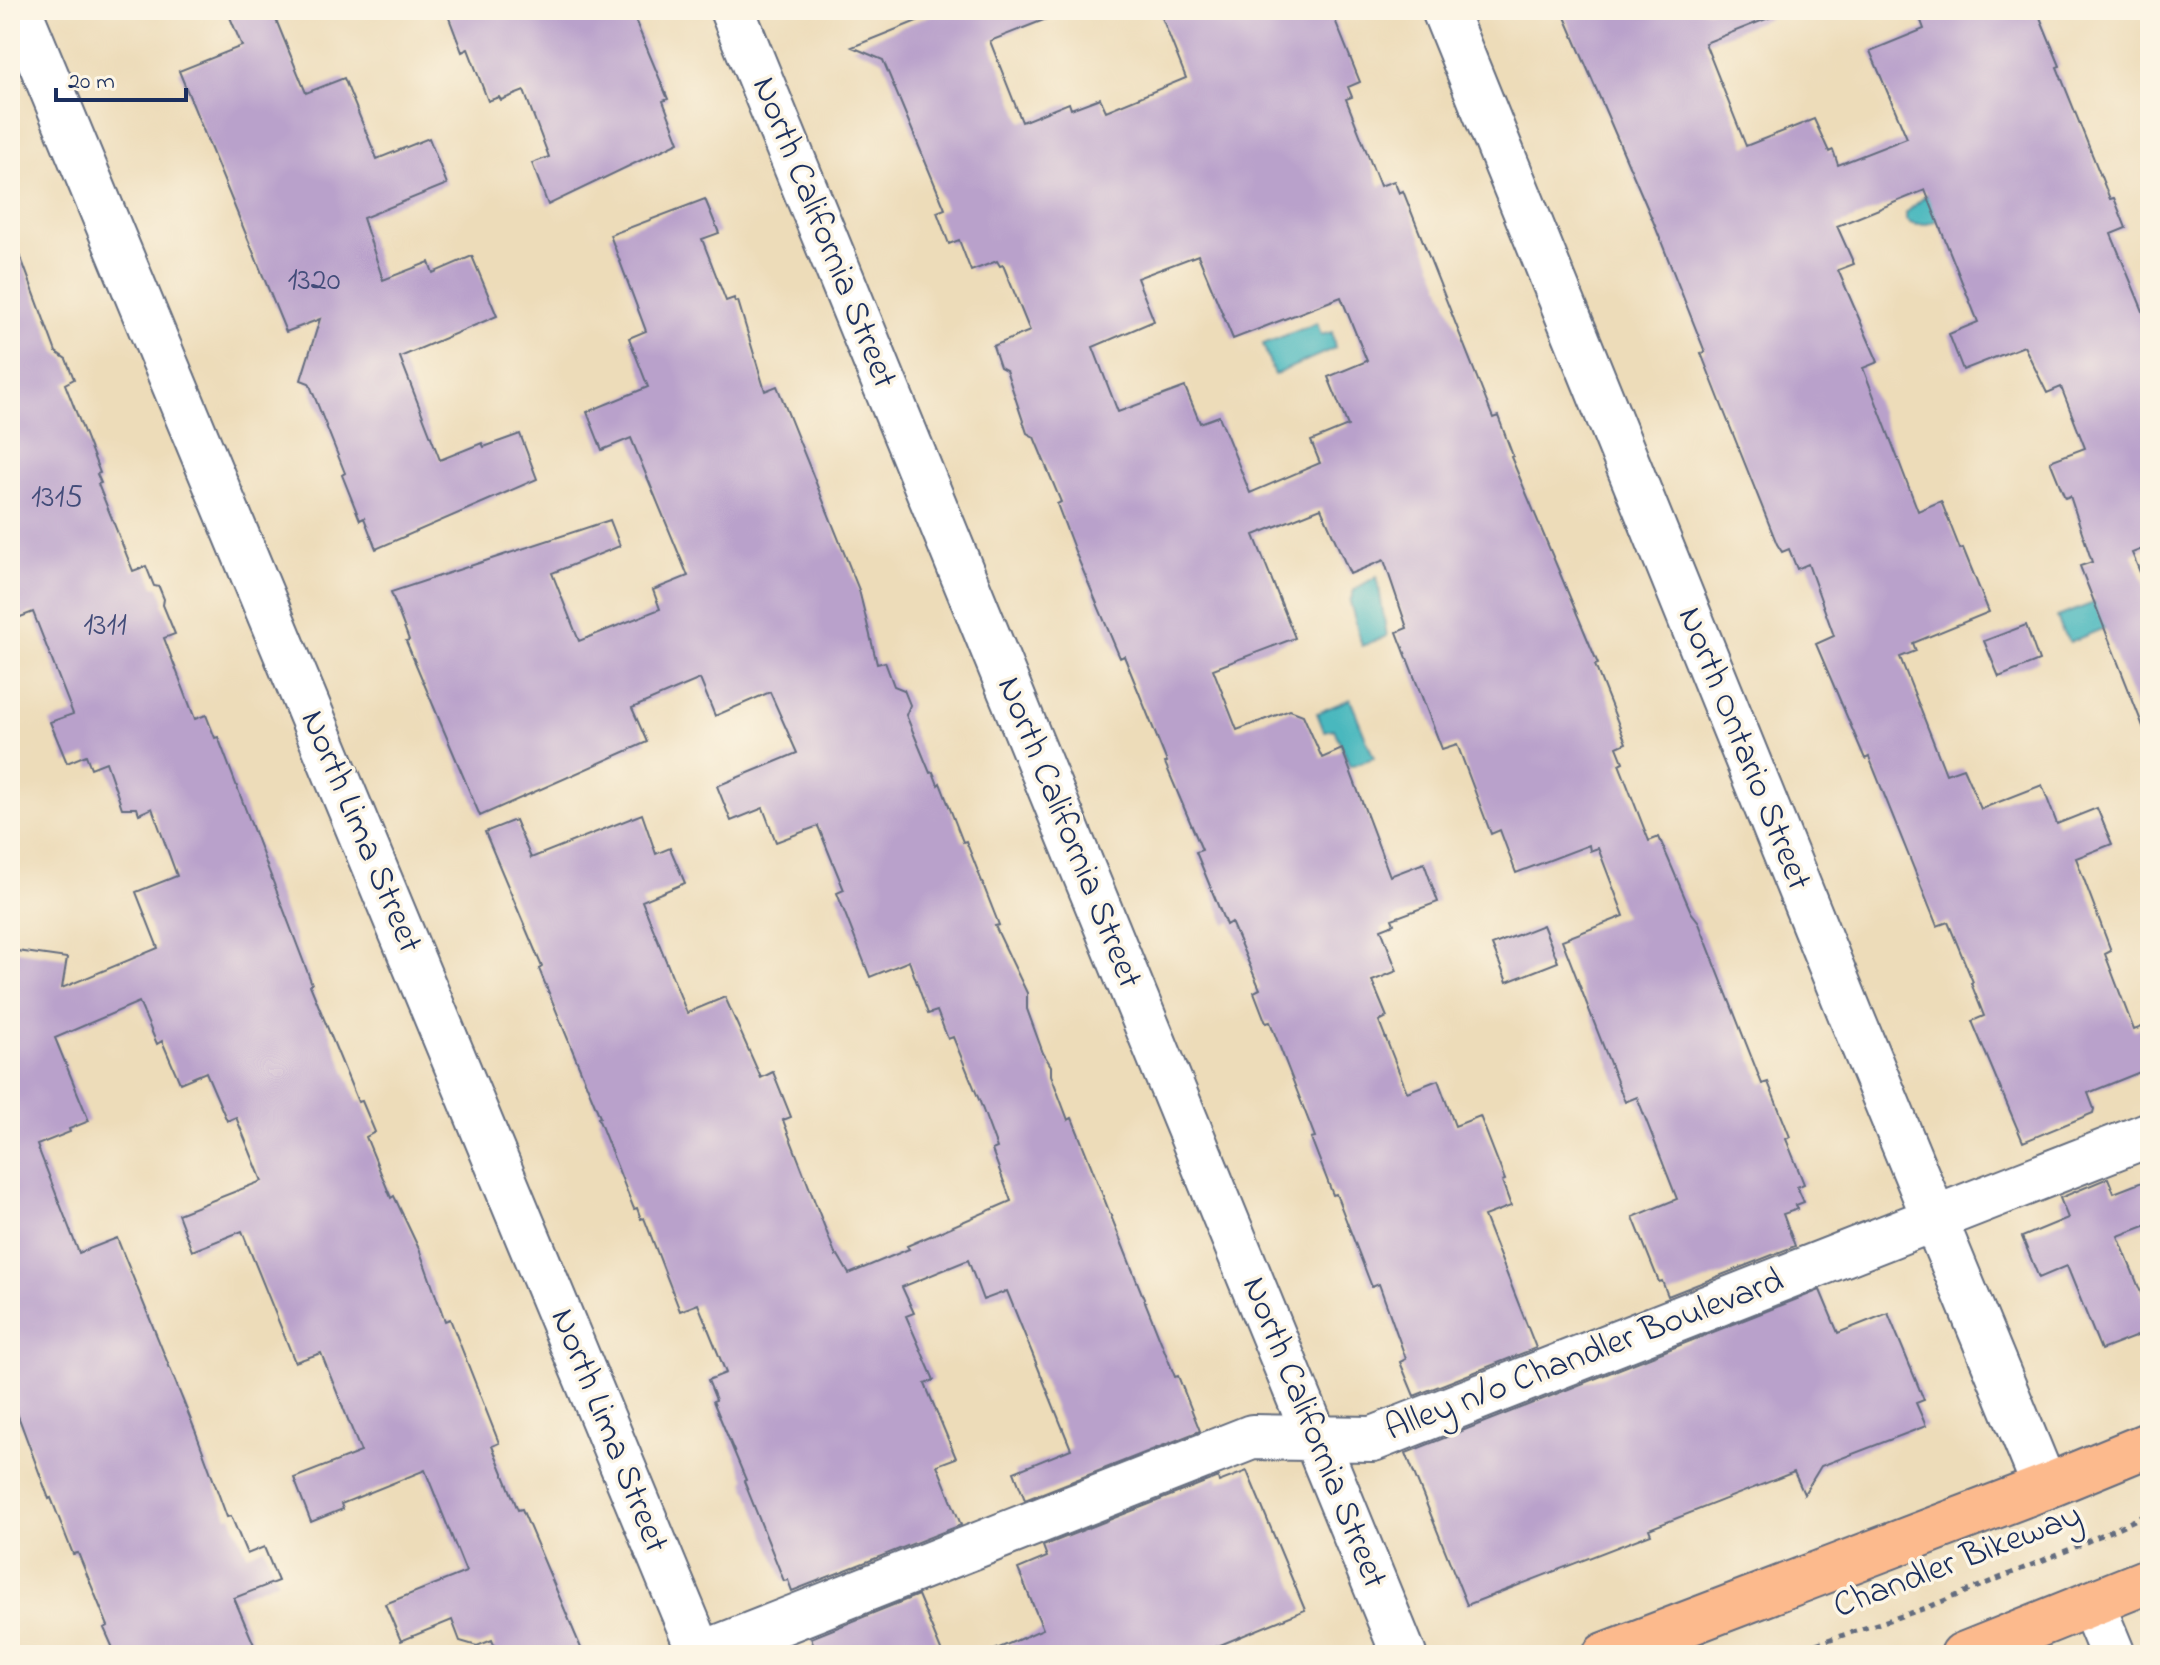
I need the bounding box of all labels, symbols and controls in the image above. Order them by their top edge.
scale bar [56,52,186,102]
text: 20 m [68,65,115,100]
street label: North California Street [736,69,910,397]
house number: 1320 [287,258,341,305]
house number: 1315 [31,475,83,522]
street label: North Ontario Street [1662,599,1824,899]
house number: 1311 [83,603,127,650]
street label: North California Street [981,669,1155,997]
street label: North Lima Street [285,702,435,962]
street label: Alley n/o Chandler Boulevard [1378,1255,1792,1457]
street label: North California Street [1226,1269,1400,1597]
street label: North Lima Street [535,1301,681,1561]
street label: Chandler Bikeway [1826,1490,2090,1634]

